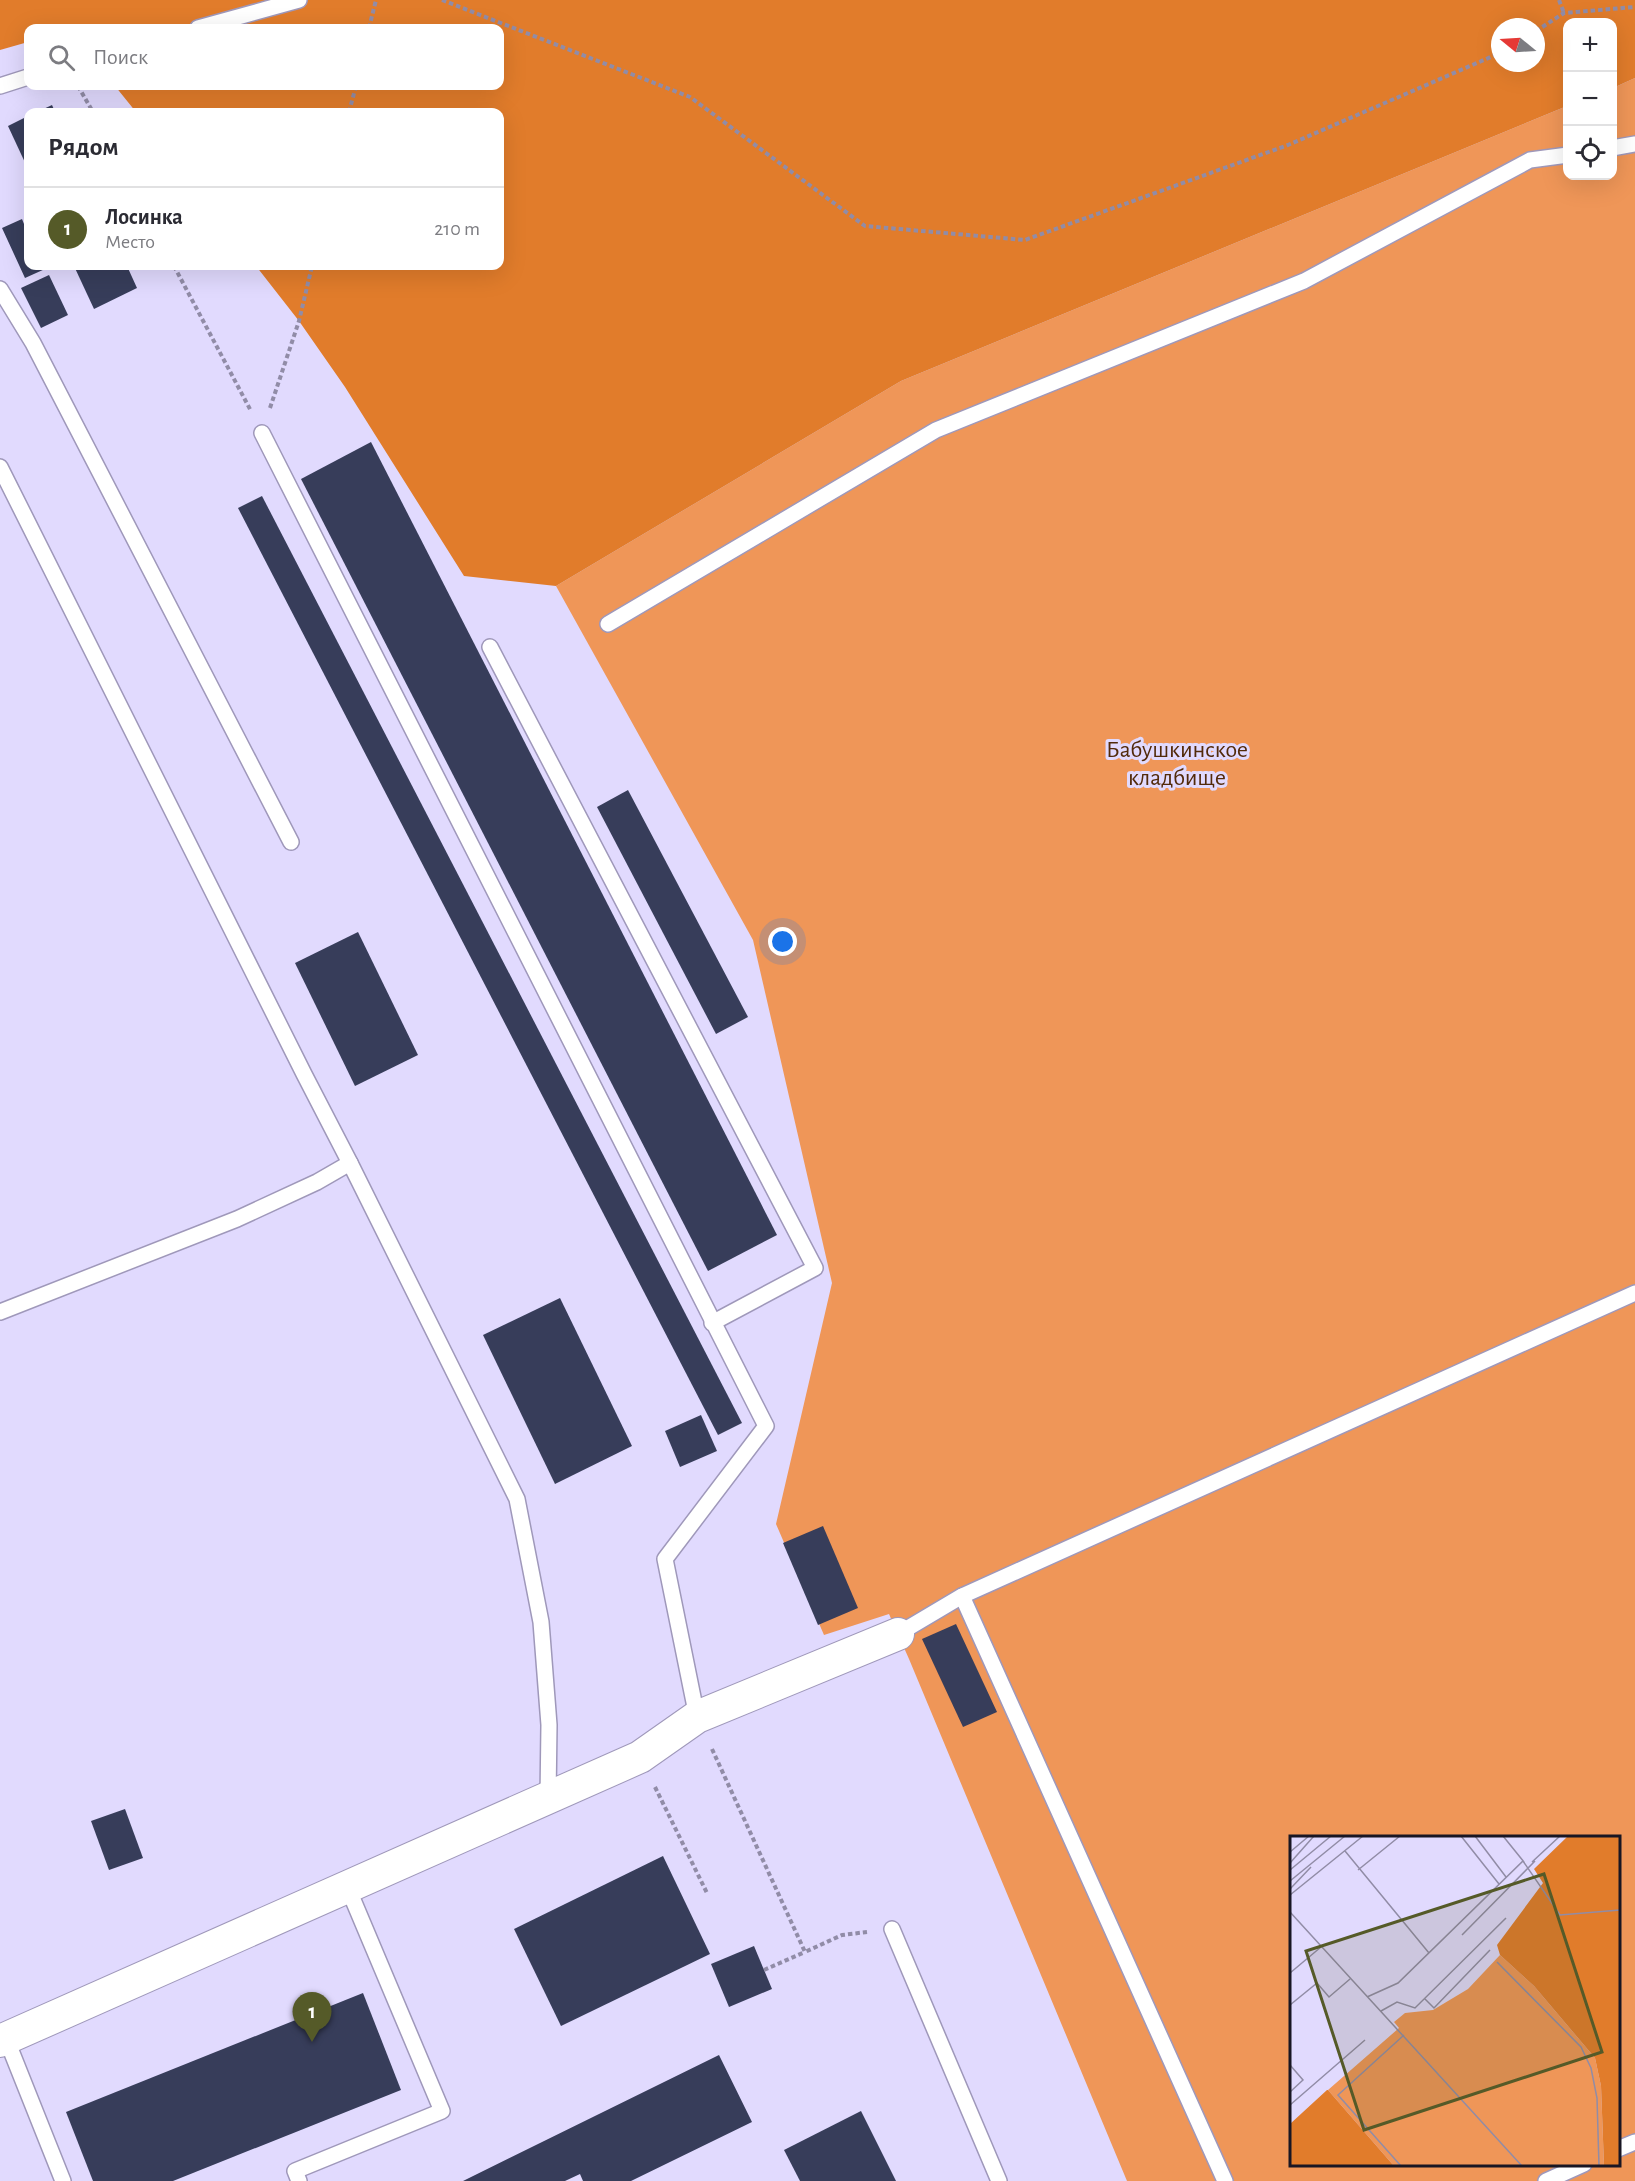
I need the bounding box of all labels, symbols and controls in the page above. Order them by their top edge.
north arrow [1491,18,1545,72]
map controls [1563,18,1617,180]
button: + [1563,18,1617,72]
search box [24,24,504,90]
icon: search [45,41,78,74]
text: Поиск [93,46,148,68]
button: − [1563,72,1617,126]
button: locate [1563,126,1617,180]
text: Рядом [48,134,119,160]
text: Лосинка [105,206,183,228]
text: 1 [64,219,71,239]
text: 210 m [434,219,480,239]
text: Место [105,232,155,252]
park label: Бабушкинское кладбище [1106,738,1248,790]
your location [768,927,797,956]
inset map [1290,1836,1620,2166]
pin: 1 [292,1992,332,2042]

